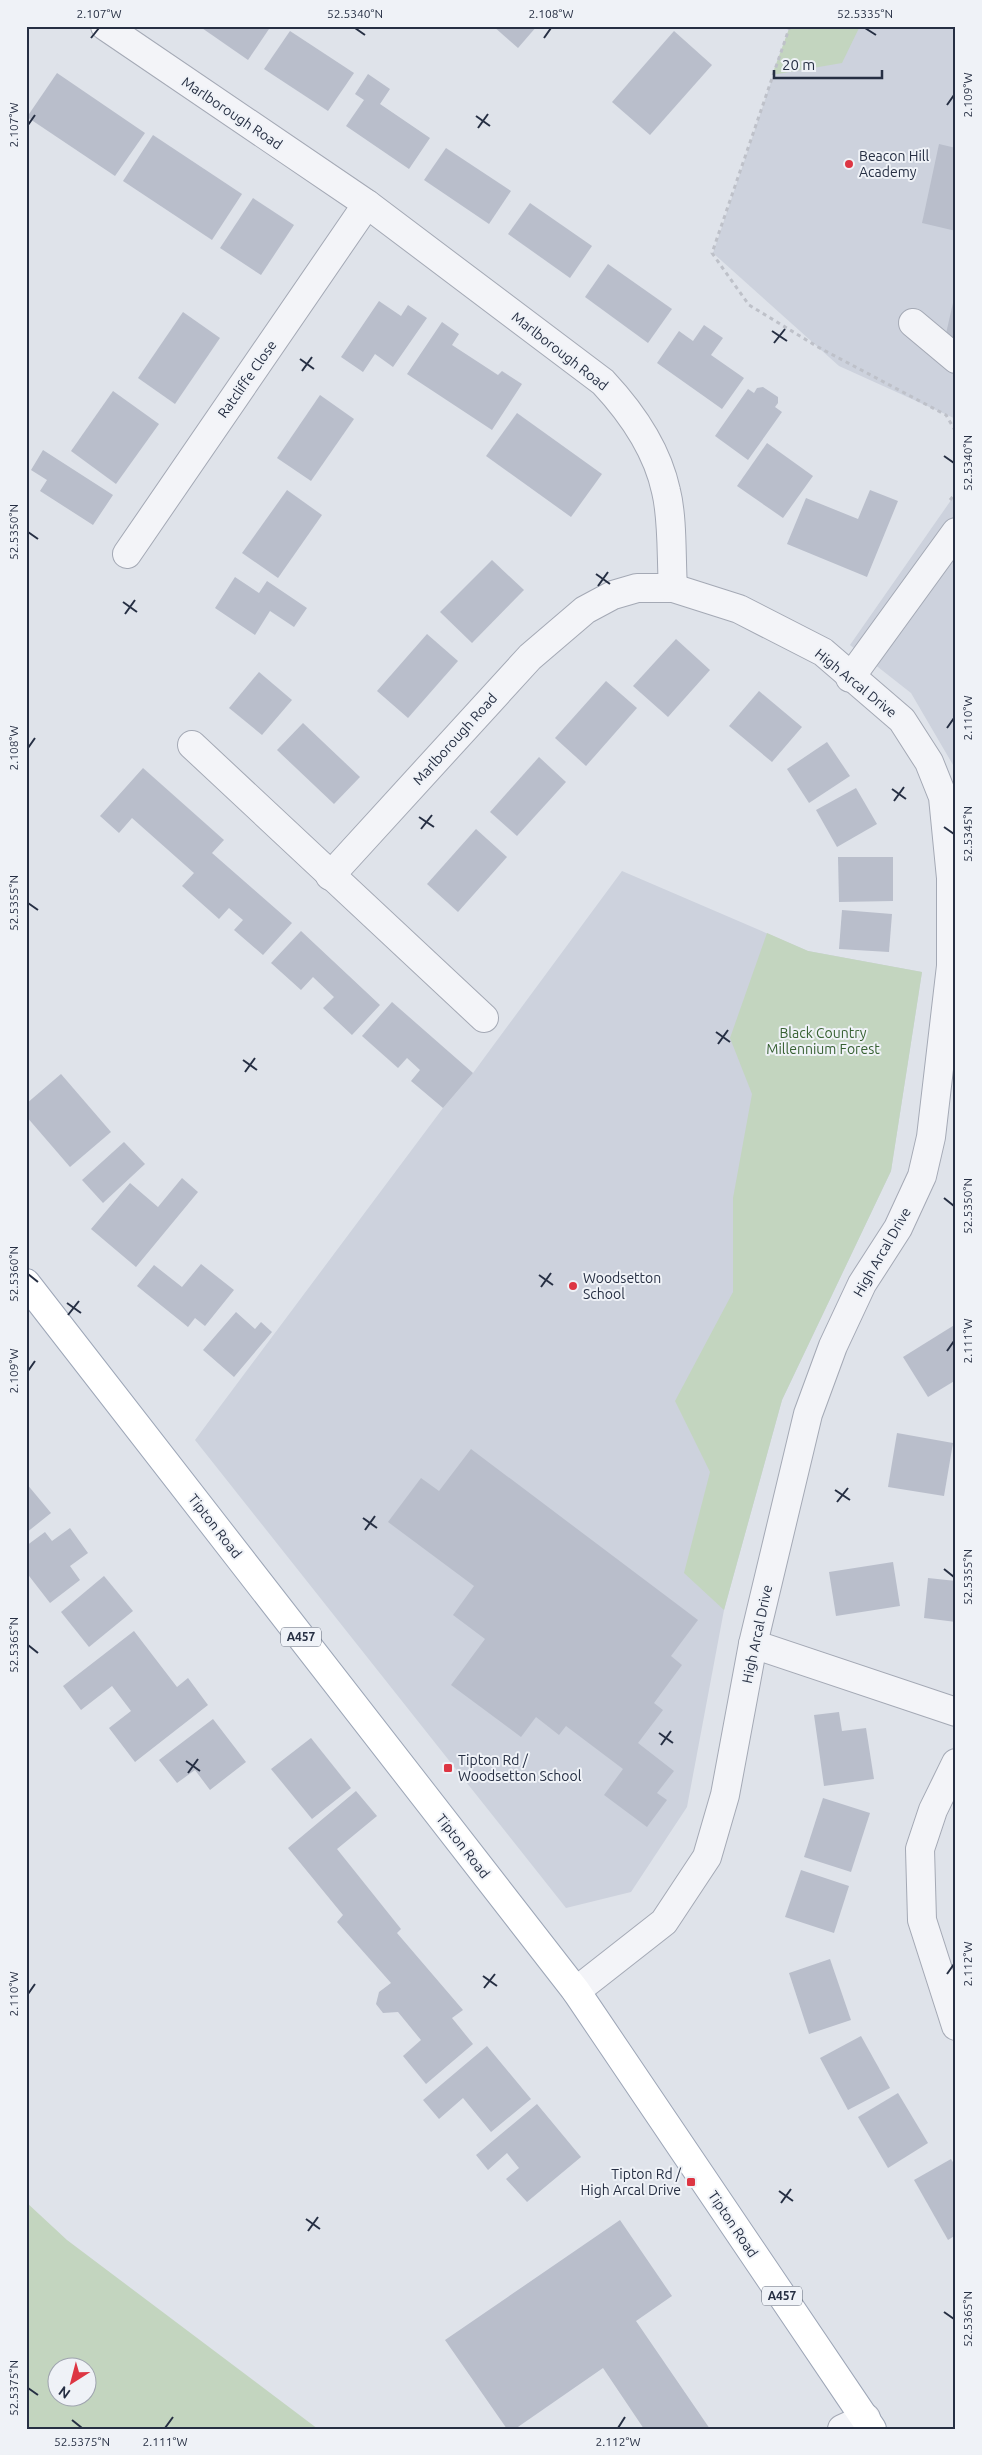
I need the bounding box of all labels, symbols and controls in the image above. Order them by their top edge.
text: 2.107°W [77,7,122,20]
text: 52.5340°N [327,7,383,20]
text: 2.108°W [529,7,574,20]
text: 52.5335°N [837,7,893,20]
scale bar [774,48,882,80]
text: 20 m [782,56,815,73]
street label: Marlborough Road [179,73,285,153]
text: 2.109°W [961,73,974,118]
text: 2.107°W [7,103,20,148]
place label: Beacon Hill Academy [859,148,929,180]
marker: Beacon Hill Academy [843,158,855,170]
street label: Marlborough Road [509,308,611,394]
street label: Ratcliffe Close [214,337,280,421]
text: 52.5340°N [961,435,974,491]
text: 52.5350°N [7,504,20,560]
street label: High Arcal Drive [812,645,900,721]
street label: Marlborough Road [410,690,500,788]
text: 2.110°W [961,696,974,741]
text: 2.108°W [7,726,20,771]
text: 52.5345°N [961,806,974,862]
text: 52.5355°N [7,875,20,931]
park label: Black Country Millennium Forest [766,1025,880,1057]
text: 52.5350°N [961,1178,974,1234]
street label: High Arcal Drive [850,1205,914,1299]
text: 52.5360°N [7,1246,20,1302]
place label: Woodsetton School [583,1270,661,1302]
marker: Woodsetton School [567,1280,579,1292]
text: 2.111°W [961,1319,974,1364]
text: 2.109°W [7,1349,20,1394]
street label: Tipton Road [185,1491,245,1561]
text: 52.5355°N [961,1549,974,1605]
street label: High Arcal Drive [739,1583,775,1685]
text: 52.5365°N [7,1617,20,1673]
road number: A457 [281,1628,321,1646]
place label: Tipton Rd / Woodsetton School [458,1752,582,1784]
marker: Tipton Rd / Woodsetton School [442,1762,454,1774]
street label: Tipton Road [433,1811,493,1881]
text: 2.112°W [961,1942,974,1987]
text: 2.110°W [7,1972,20,2017]
place label: Tipton Rd / High Arcal Drive [581,2166,682,2198]
marker: Tipton Rd / High Arcal Drive [685,2176,697,2188]
street label: Tipton Road [705,2188,761,2260]
road number: A457 [762,2286,802,2306]
text: 52.5365°N [961,2291,974,2347]
north arrow [48,2358,98,2408]
text: 52.5375°N [7,2360,20,2416]
text: N [55,2383,73,2402]
text: 52.5375°N [54,2435,110,2448]
text: 2.111°W [143,2435,188,2448]
text: 2.112°W [596,2435,641,2448]

